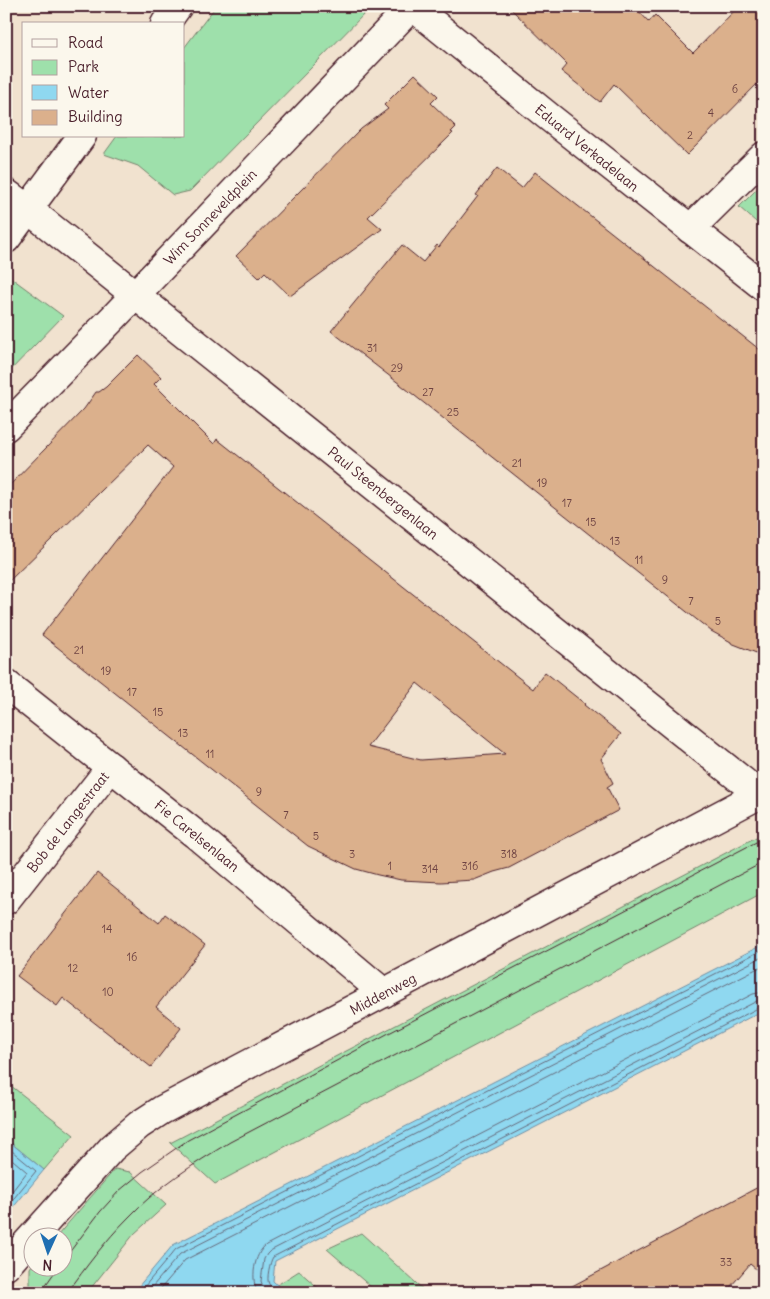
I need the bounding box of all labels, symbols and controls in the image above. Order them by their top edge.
legend [22,22,185,138]
text: Road [68,33,103,52]
text: Park [68,57,99,76]
house number: 6 [732,82,738,96]
text: Water [68,83,109,102]
street label: Eduard Verkadelaan [531,100,643,196]
house number: 4 [708,106,714,120]
text: Building [68,107,123,126]
house number: 2 [687,128,693,142]
street label: Wim Sonneveldplein [160,165,260,269]
house number: 31 [367,341,377,355]
house number: 29 [391,361,403,375]
house number: 27 [422,385,434,399]
house number: 25 [447,405,459,419]
street label: Paul Steenbergenlaan [324,443,442,543]
house number: 21 [512,456,522,470]
house number: 19 [537,476,547,490]
house number: 17 [562,496,572,510]
house number: 15 [586,515,596,529]
house number: 13 [610,534,620,548]
house number: 11 [635,553,643,567]
house number: 9 [662,573,668,587]
house number: 7 [688,594,694,608]
house number: 5 [715,614,721,628]
house number: 21 [74,643,84,657]
house number: 19 [101,664,111,678]
house number: 17 [127,685,137,699]
house number: 15 [153,705,163,719]
house number: 13 [178,726,188,740]
house number: 11 [206,747,214,761]
street label: Bob de Langestraat [23,768,113,876]
house number: 9 [256,785,262,799]
street label: Fie Carelsenlaan [151,796,243,876]
house number: 7 [283,808,289,822]
house number: 5 [313,829,319,843]
house number: 3 [349,847,355,861]
house number: 318 [501,847,517,861]
house number: 1 [388,859,392,873]
house number: 316 [462,859,478,873]
house number: 314 [422,862,438,876]
house number: 14 [102,922,112,936]
house number: 16 [127,950,137,964]
house number: 12 [68,961,78,975]
street label: Middenweg [347,969,419,1019]
house number: 10 [102,985,114,999]
north arrow [22,1226,72,1276]
house number: 33 [720,1255,732,1269]
text: N [42,1256,53,1274]

